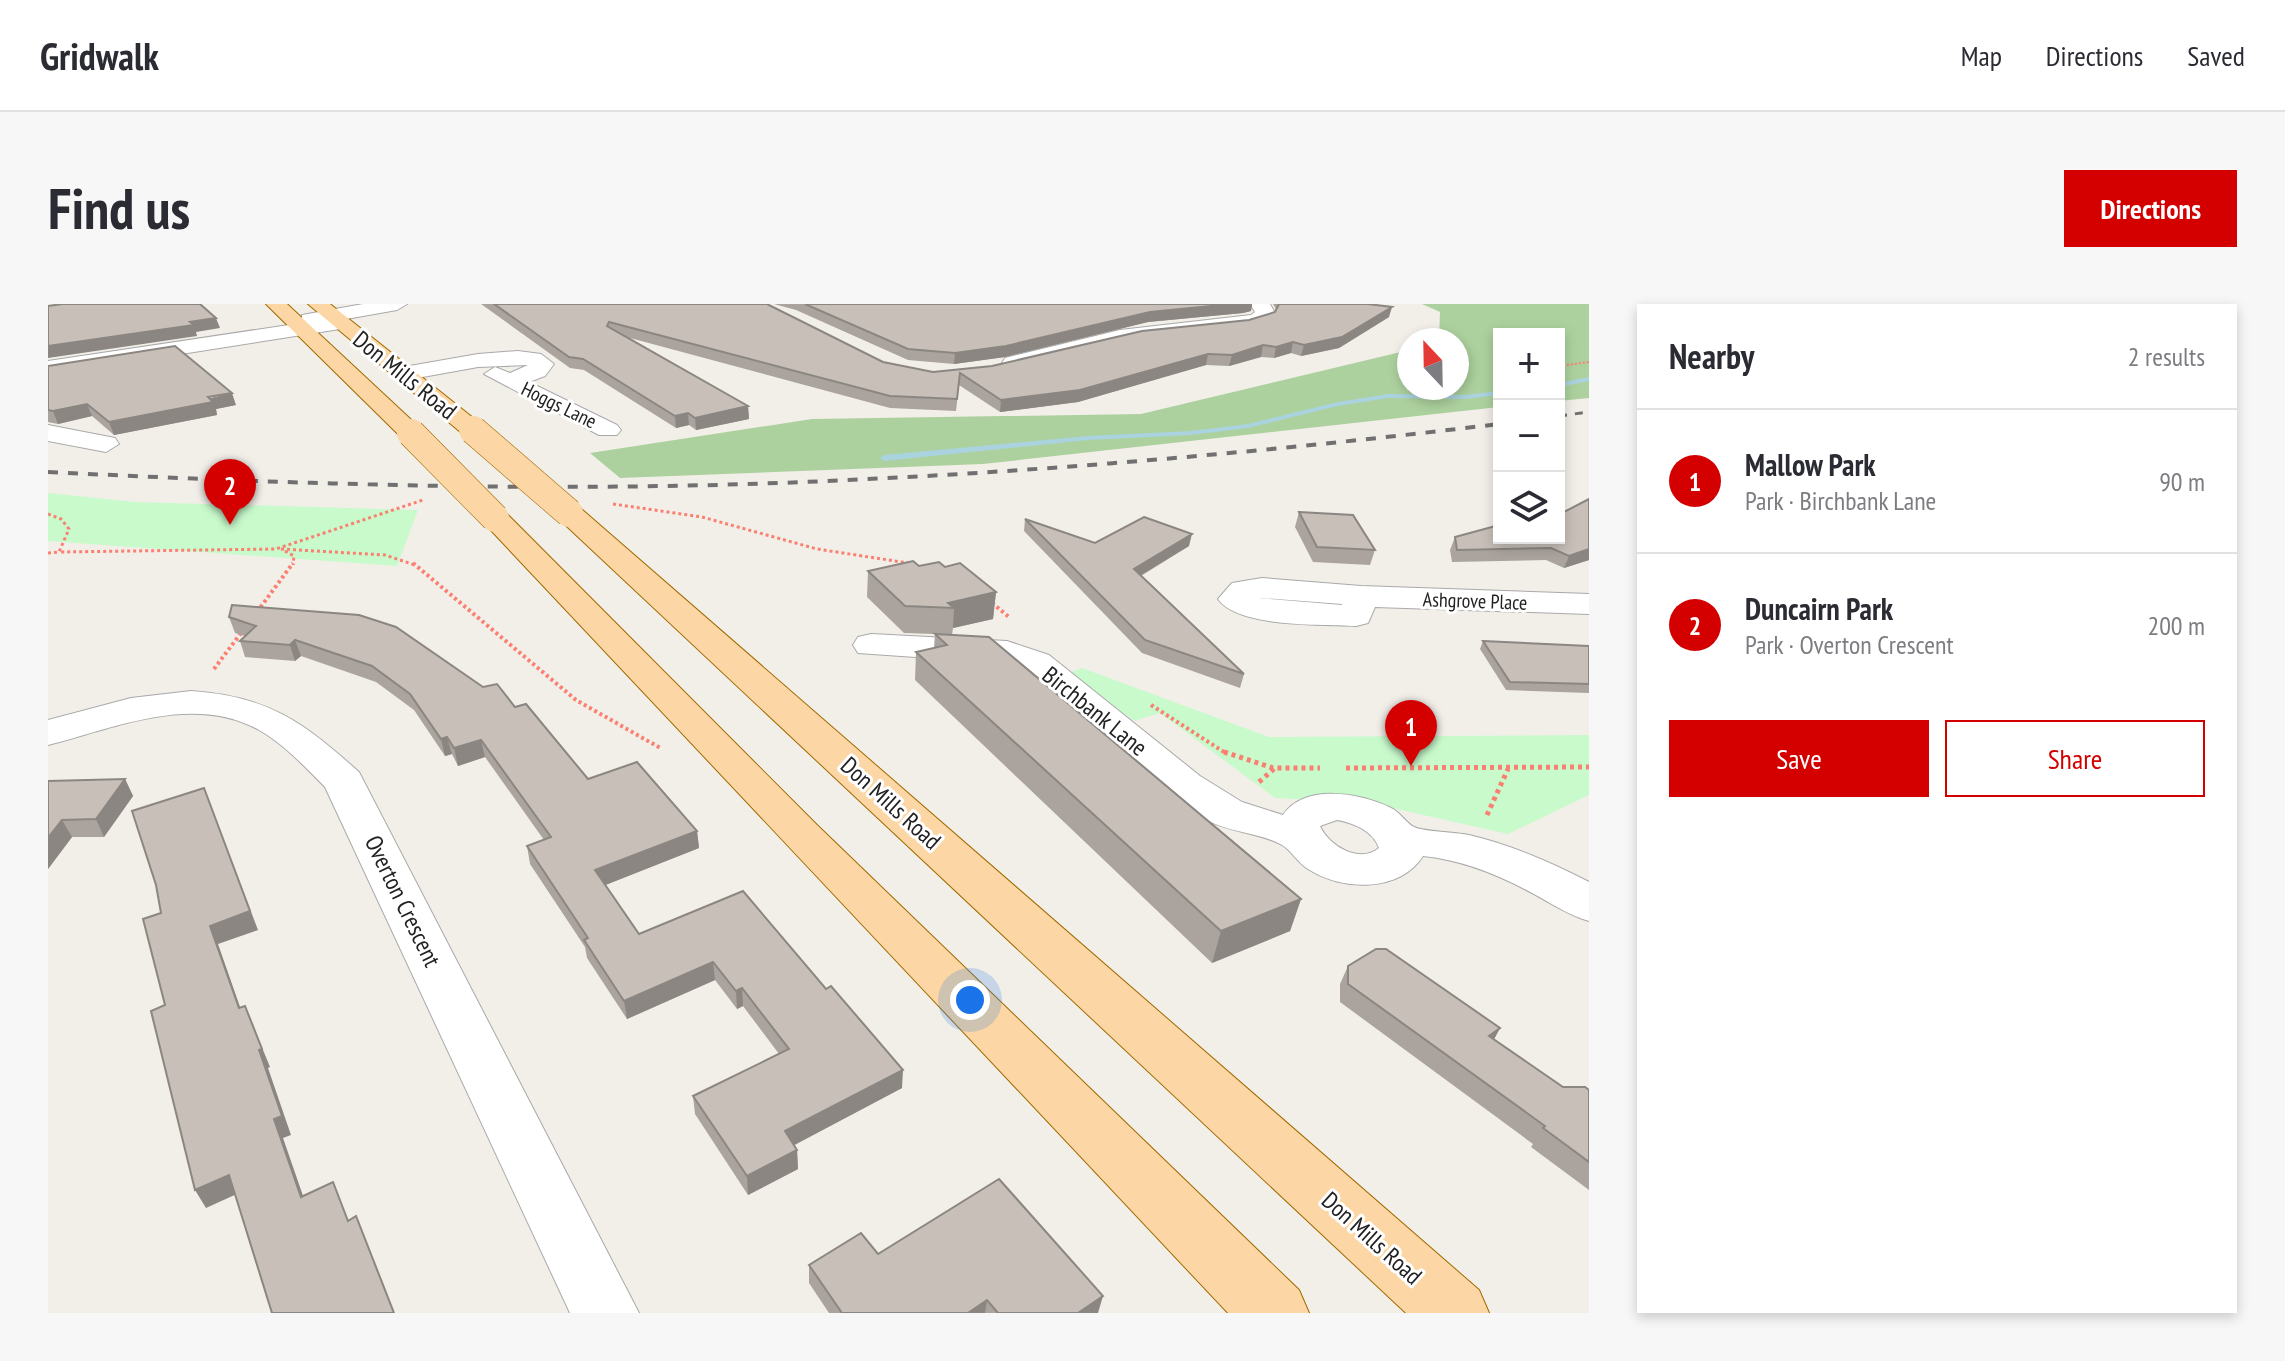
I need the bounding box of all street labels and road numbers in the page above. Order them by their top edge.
street label: Don Mills Road [347,324,463,426]
street label: Hoggs Lane [517,376,601,434]
street label: Ashgrove Place [1422,586,1528,616]
street label: Birchbank Lane [1036,659,1154,763]
street label: Don Mills Road [834,750,948,856]
street label: Overton Crescent [358,830,448,972]
street label: Don Mills Road [1315,1185,1429,1291]

